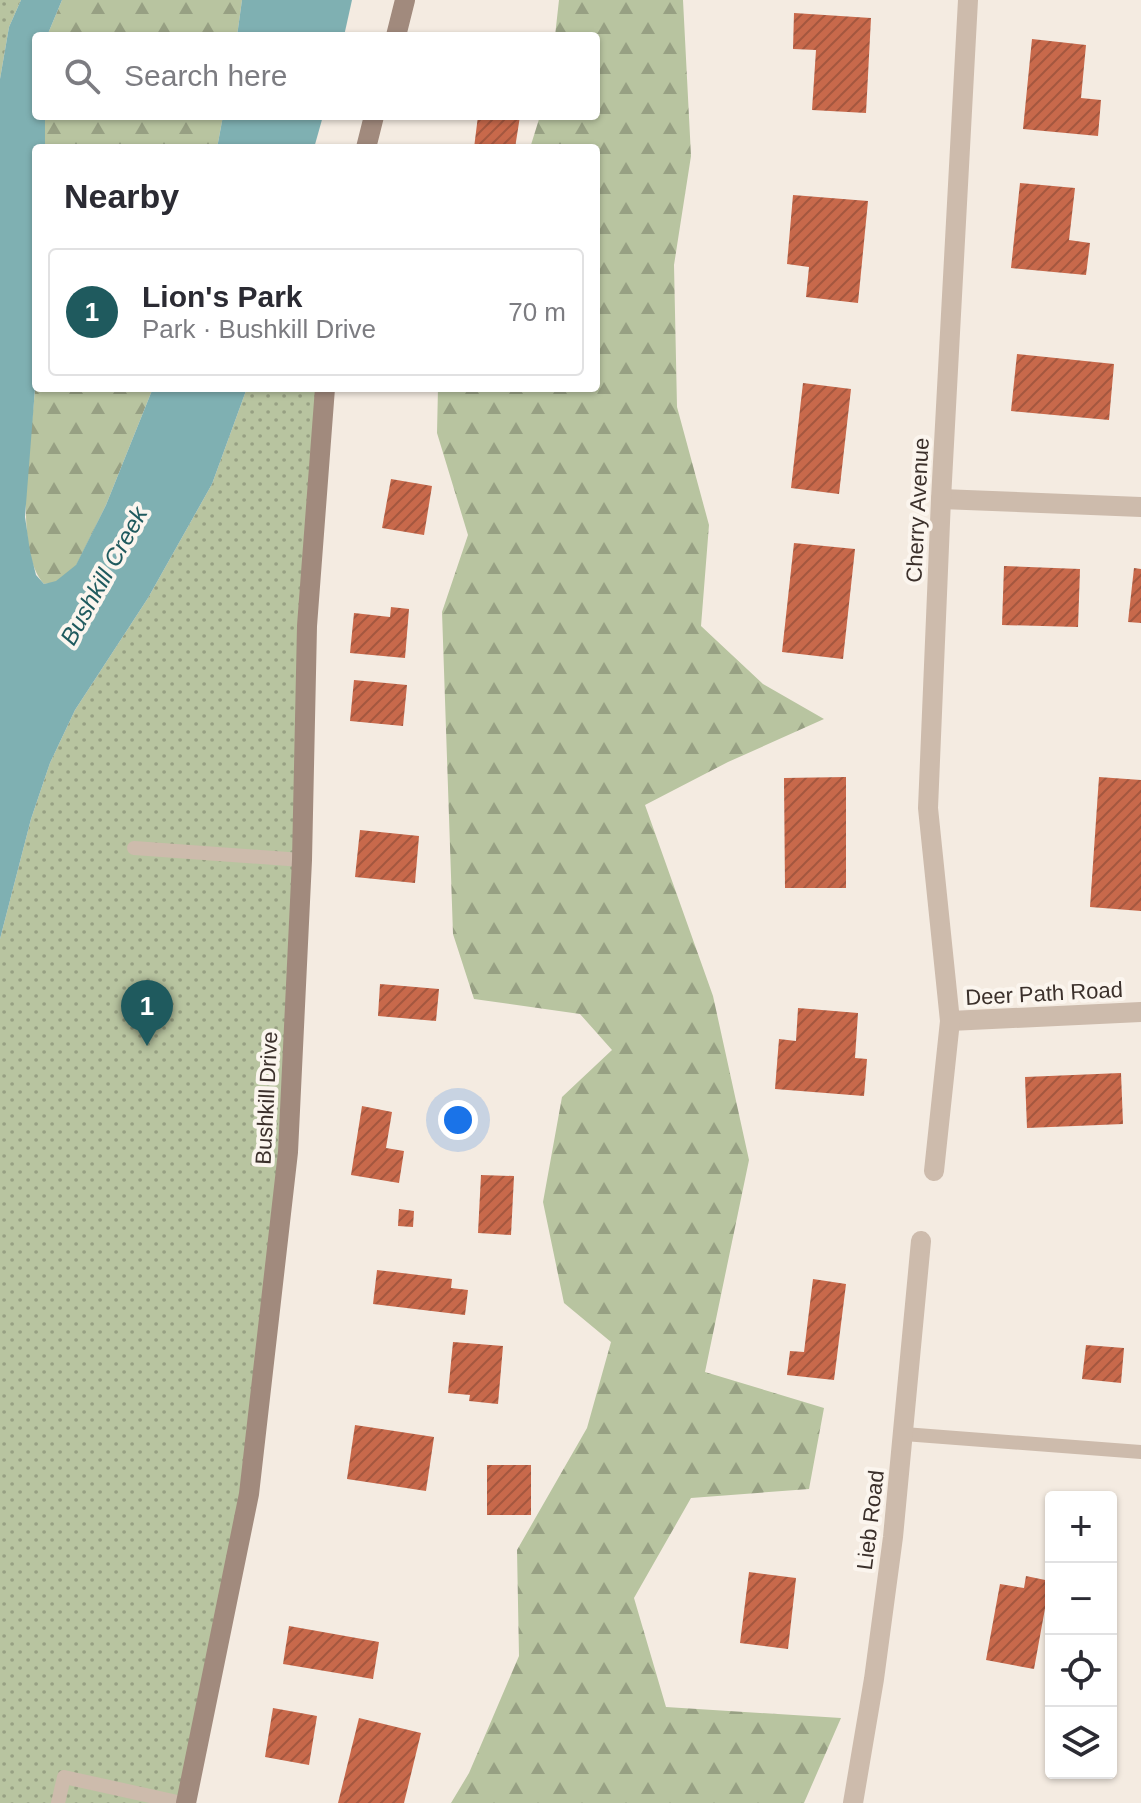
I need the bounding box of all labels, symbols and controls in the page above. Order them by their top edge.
search box [32,32,600,120]
icon: search [60,54,104,98]
text: Search here [124,59,287,92]
text: Nearby [64,177,179,215]
text: Lion's Park [142,280,303,313]
text: 1 [85,297,99,327]
text: 70 m [508,297,566,327]
text: Park · Bushkill Drive [142,314,376,344]
street label: Cherry Avenue [901,437,934,583]
water label: Bushkill Creek [55,500,154,649]
street label: Deer Path Road [965,977,1123,1010]
pin: 1 [121,980,173,1046]
street label: Bushkill Drive [251,1031,282,1165]
your location [438,1100,478,1140]
street label: Lieb Road [852,1469,889,1571]
map controls [1045,1491,1117,1779]
button: + [1045,1491,1117,1563]
button: − [1045,1563,1117,1635]
button: locate [1045,1635,1117,1707]
button: layers [1045,1707,1117,1779]

